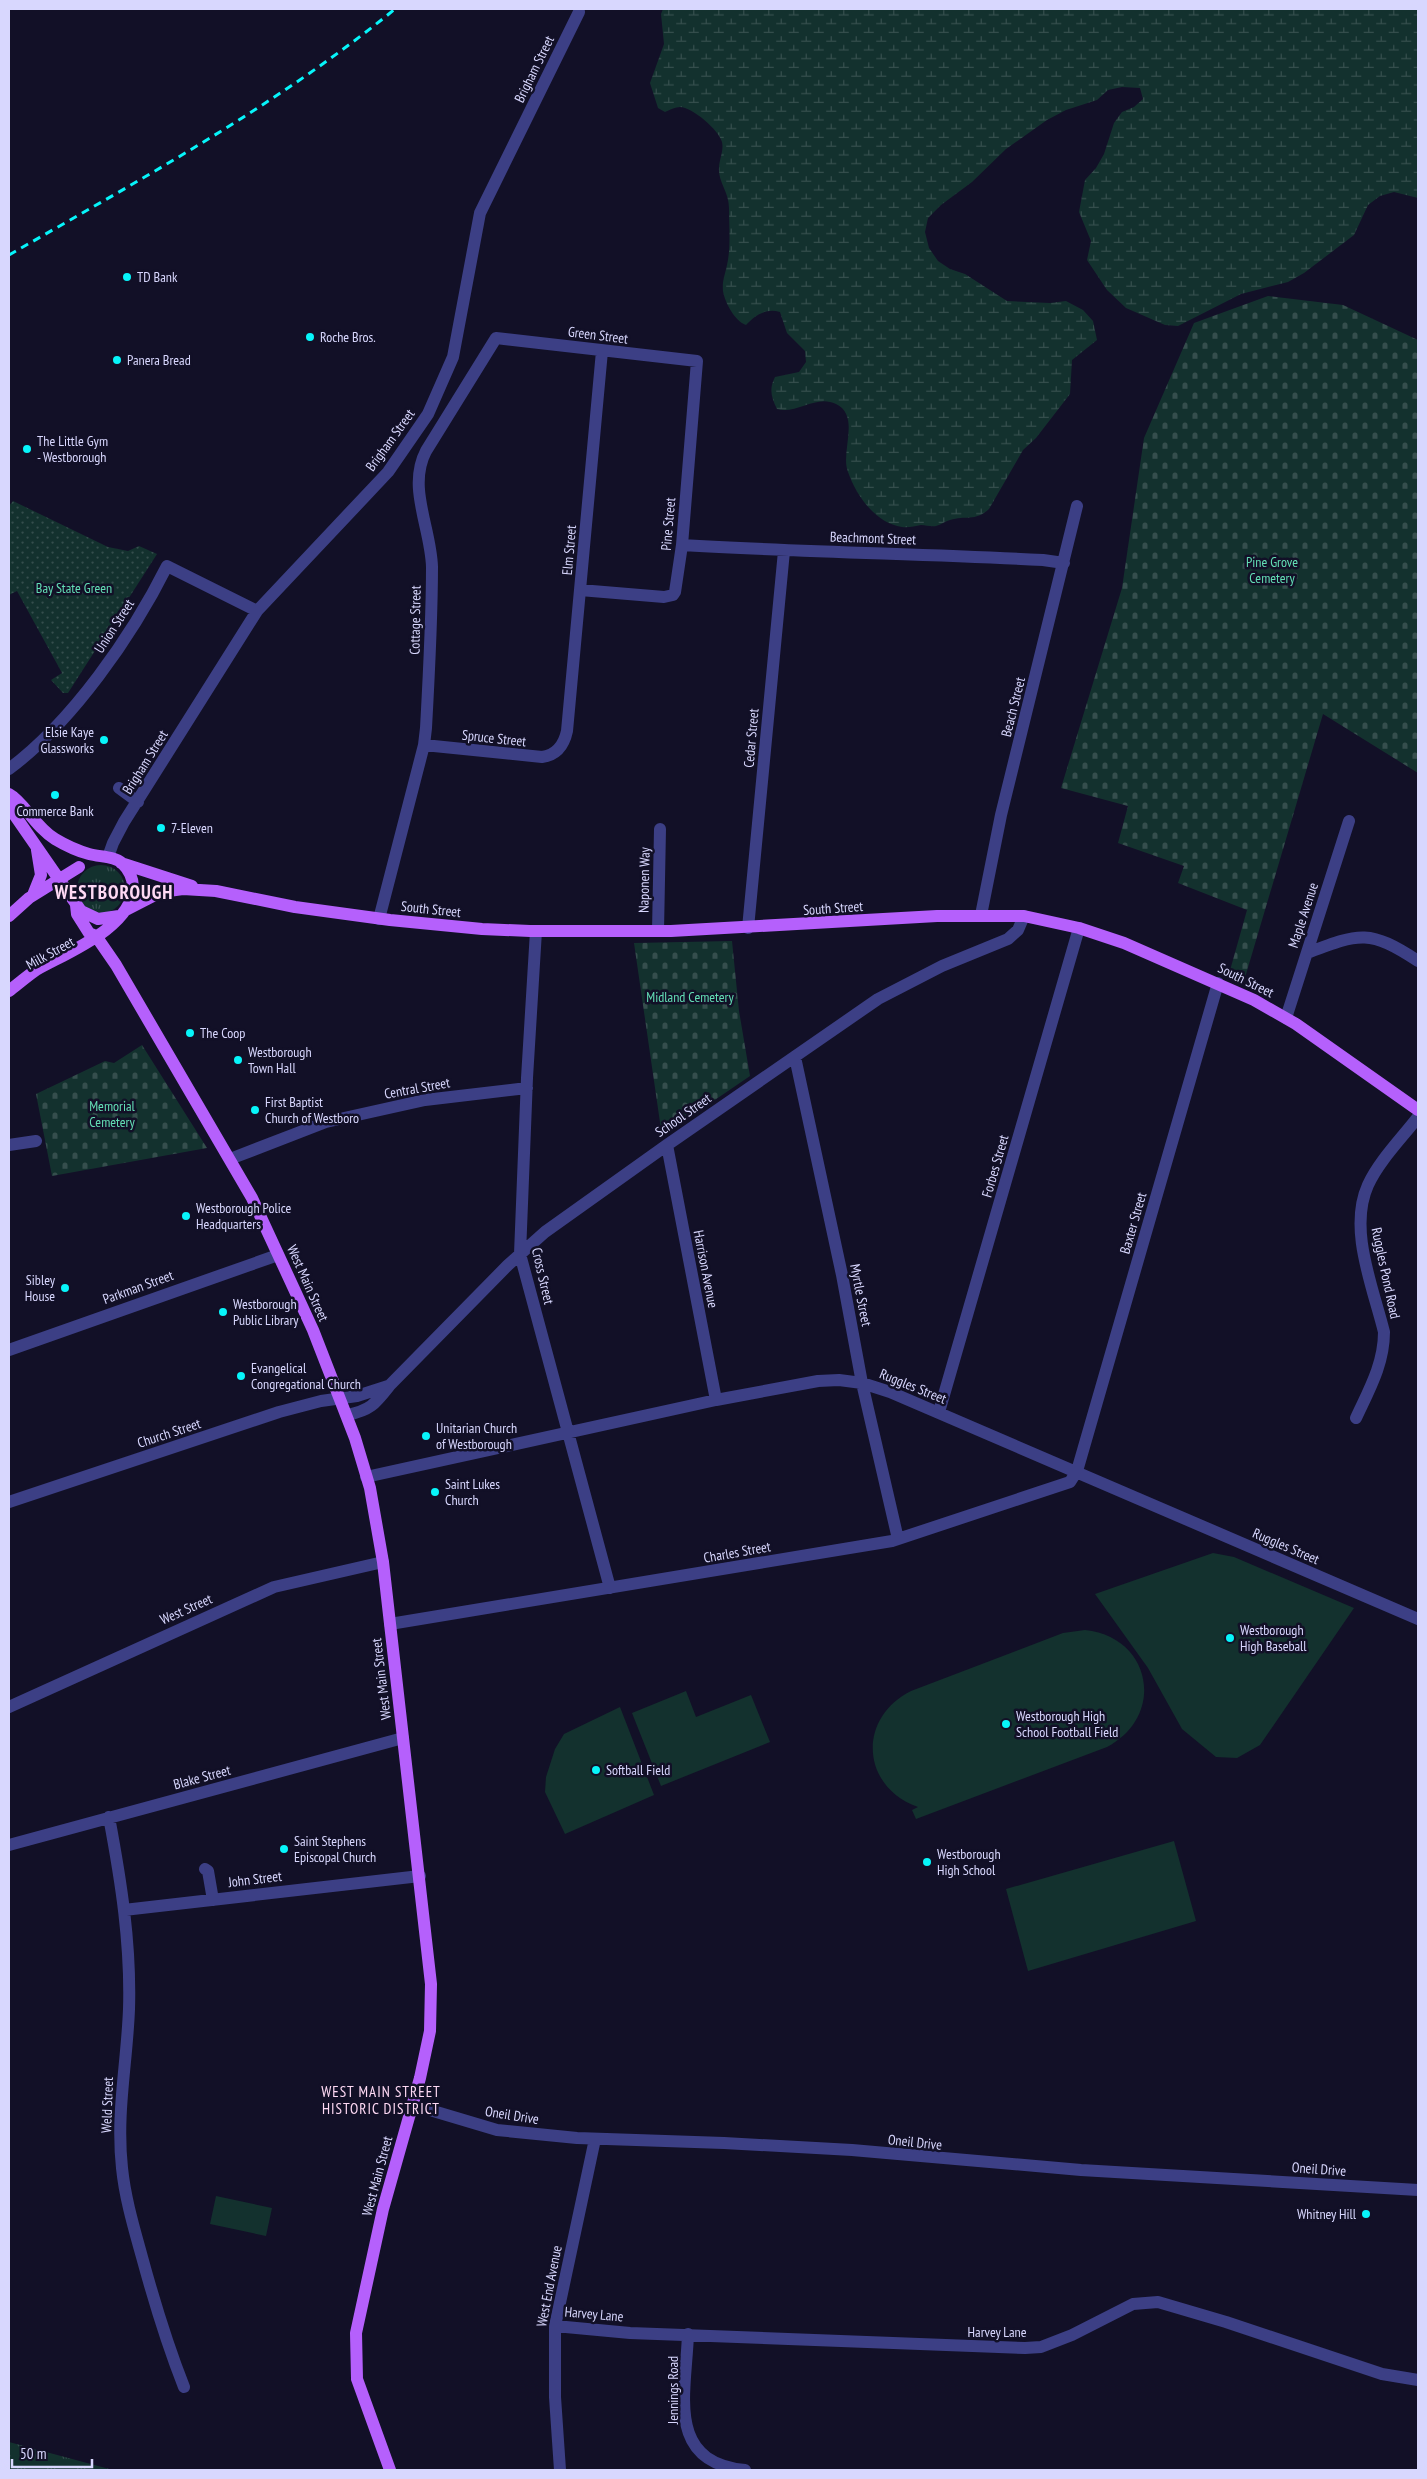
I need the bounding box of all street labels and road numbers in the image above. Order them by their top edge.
street label: Brigham Street [510,32,558,105]
street label: Green Street [567,322,629,348]
street label: Brigham Street [361,405,419,475]
street label: Pine Street [657,497,679,551]
street label: Elm Street [558,524,580,576]
street label: Beachmont Street [830,528,917,549]
street label: Cottage Street [405,585,425,655]
street label: Union Street [90,596,138,656]
street label: Beach Street [997,675,1029,739]
street label: Cedar Street [739,708,763,768]
street label: Brigham Street [118,726,172,797]
street label: Spruce Street [461,726,527,750]
street label: Naponen Way [634,846,654,913]
street label: Maple Avenue [1284,880,1322,950]
street label: South Street [400,897,462,921]
street label: South Street [802,897,864,919]
street label: Milk Street [23,932,77,974]
street label: South Street [1215,959,1277,1001]
street label: Central Street [383,1073,451,1103]
street label: School Street [651,1089,715,1141]
street label: Forbes Street [977,1133,1013,1199]
street label: Baxter Street [1116,1190,1150,1256]
street label: Ruggles Pond Road [1368,1226,1404,1320]
street label: Harrison Avenue [690,1229,722,1310]
street label: West Main Street [283,1242,333,1324]
street label: Cross Street [528,1246,558,1306]
street label: Myrtle Street [846,1262,876,1328]
street label: Parkman Street [100,1266,176,1308]
street label: Ruggles Street [877,1364,949,1408]
street label: Church Street [135,1414,203,1452]
street label: Ruggles Street [1250,1524,1322,1568]
street label: Charles Street [702,1537,772,1567]
street label: West Street [157,1589,215,1628]
street label: West Main Street [367,1637,395,1721]
street label: Blake Street [171,1761,233,1793]
street label: John Street [226,1867,283,1891]
street label: Weld Street [97,2077,117,2133]
street label: Oneil Drive [484,2102,540,2128]
street label: Oneil Drive [887,2130,943,2154]
street label: West Main Street [358,2134,396,2218]
street label: Oneil Drive [1291,2158,1347,2180]
street label: West End Avenue [532,2244,566,2328]
street label: Harvey Lane [564,2302,624,2326]
street label: Harvey Lane [968,2323,1027,2341]
street label: Jennings Road [664,2356,682,2425]

